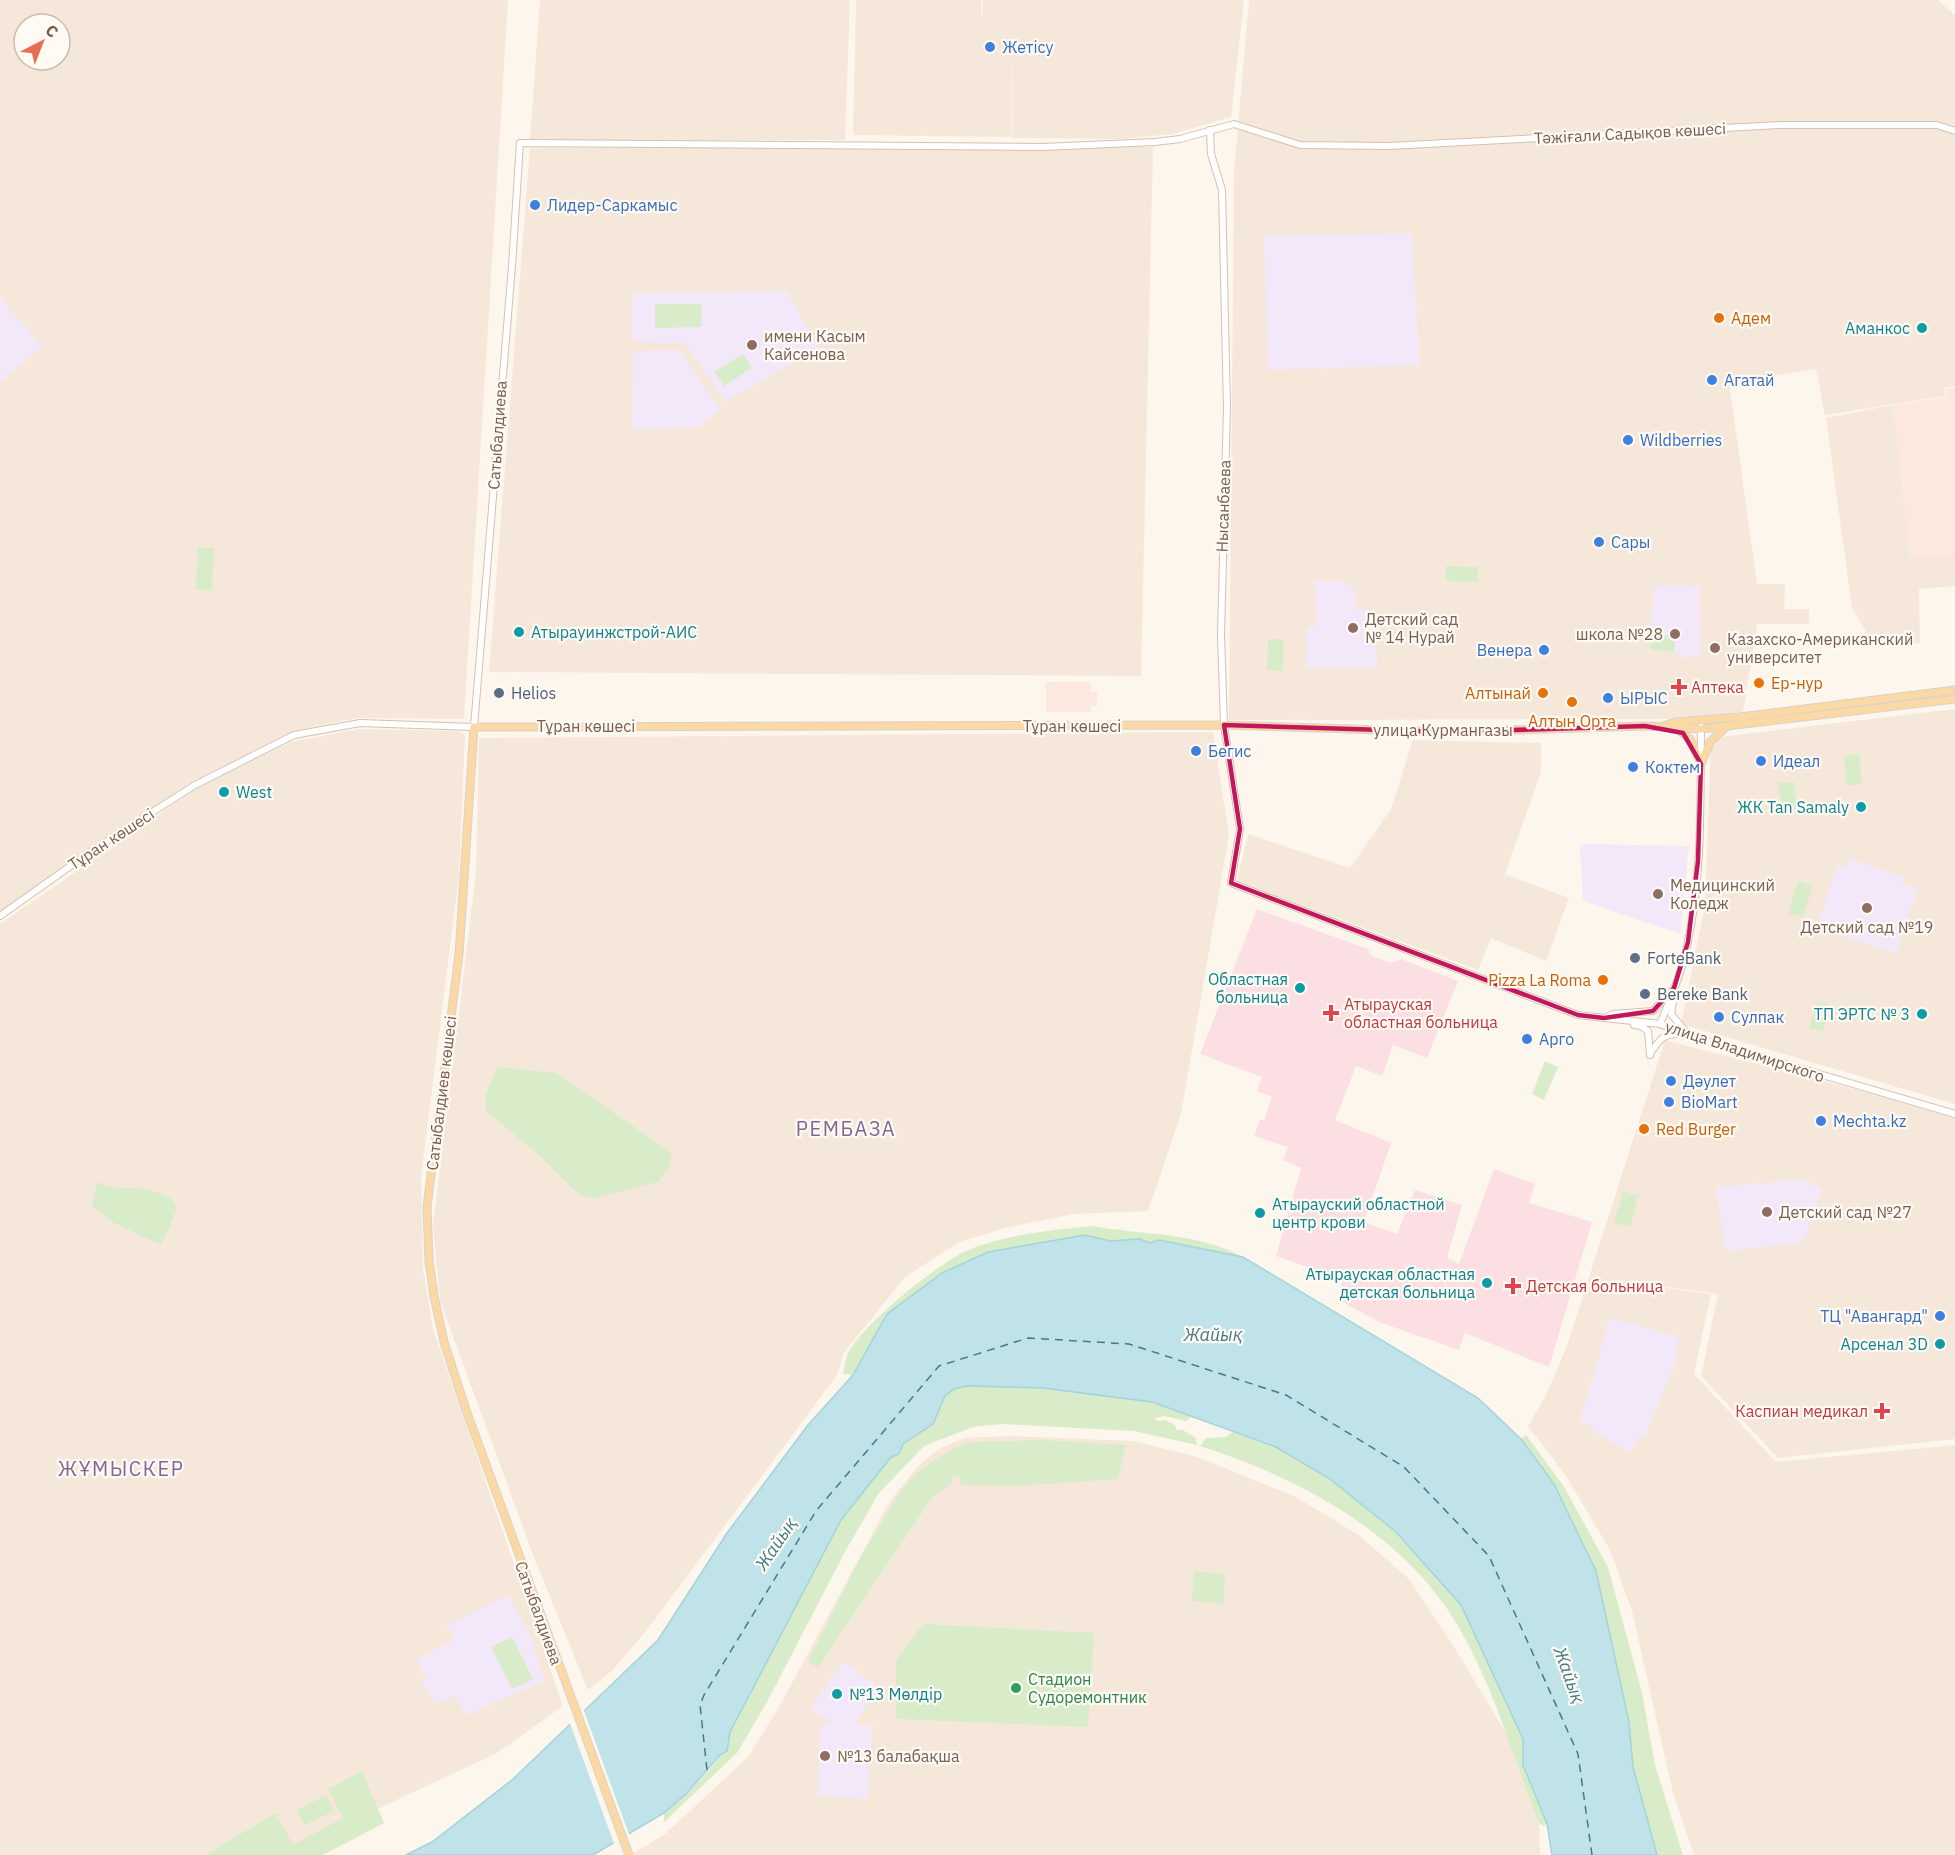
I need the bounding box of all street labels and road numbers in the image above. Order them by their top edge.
street label: Тәжіғали Садықов көшесі [1533,118,1727,148]
street label: Сатыбалдиева [483,379,511,490]
street label: Нысанбаева [1211,459,1235,553]
street label: Тұран көшесі [537,716,635,736]
street label: Тұран көшесі [1023,716,1121,736]
street label: улица Курмангазы [1373,720,1513,740]
street label: Тұран көшесі [64,804,158,874]
street label: Сатыбалдиев көшесі [422,1015,460,1171]
street label: улица Владимирского [1663,1016,1827,1086]
street label: Сатыбалдиева [511,1558,567,1668]

